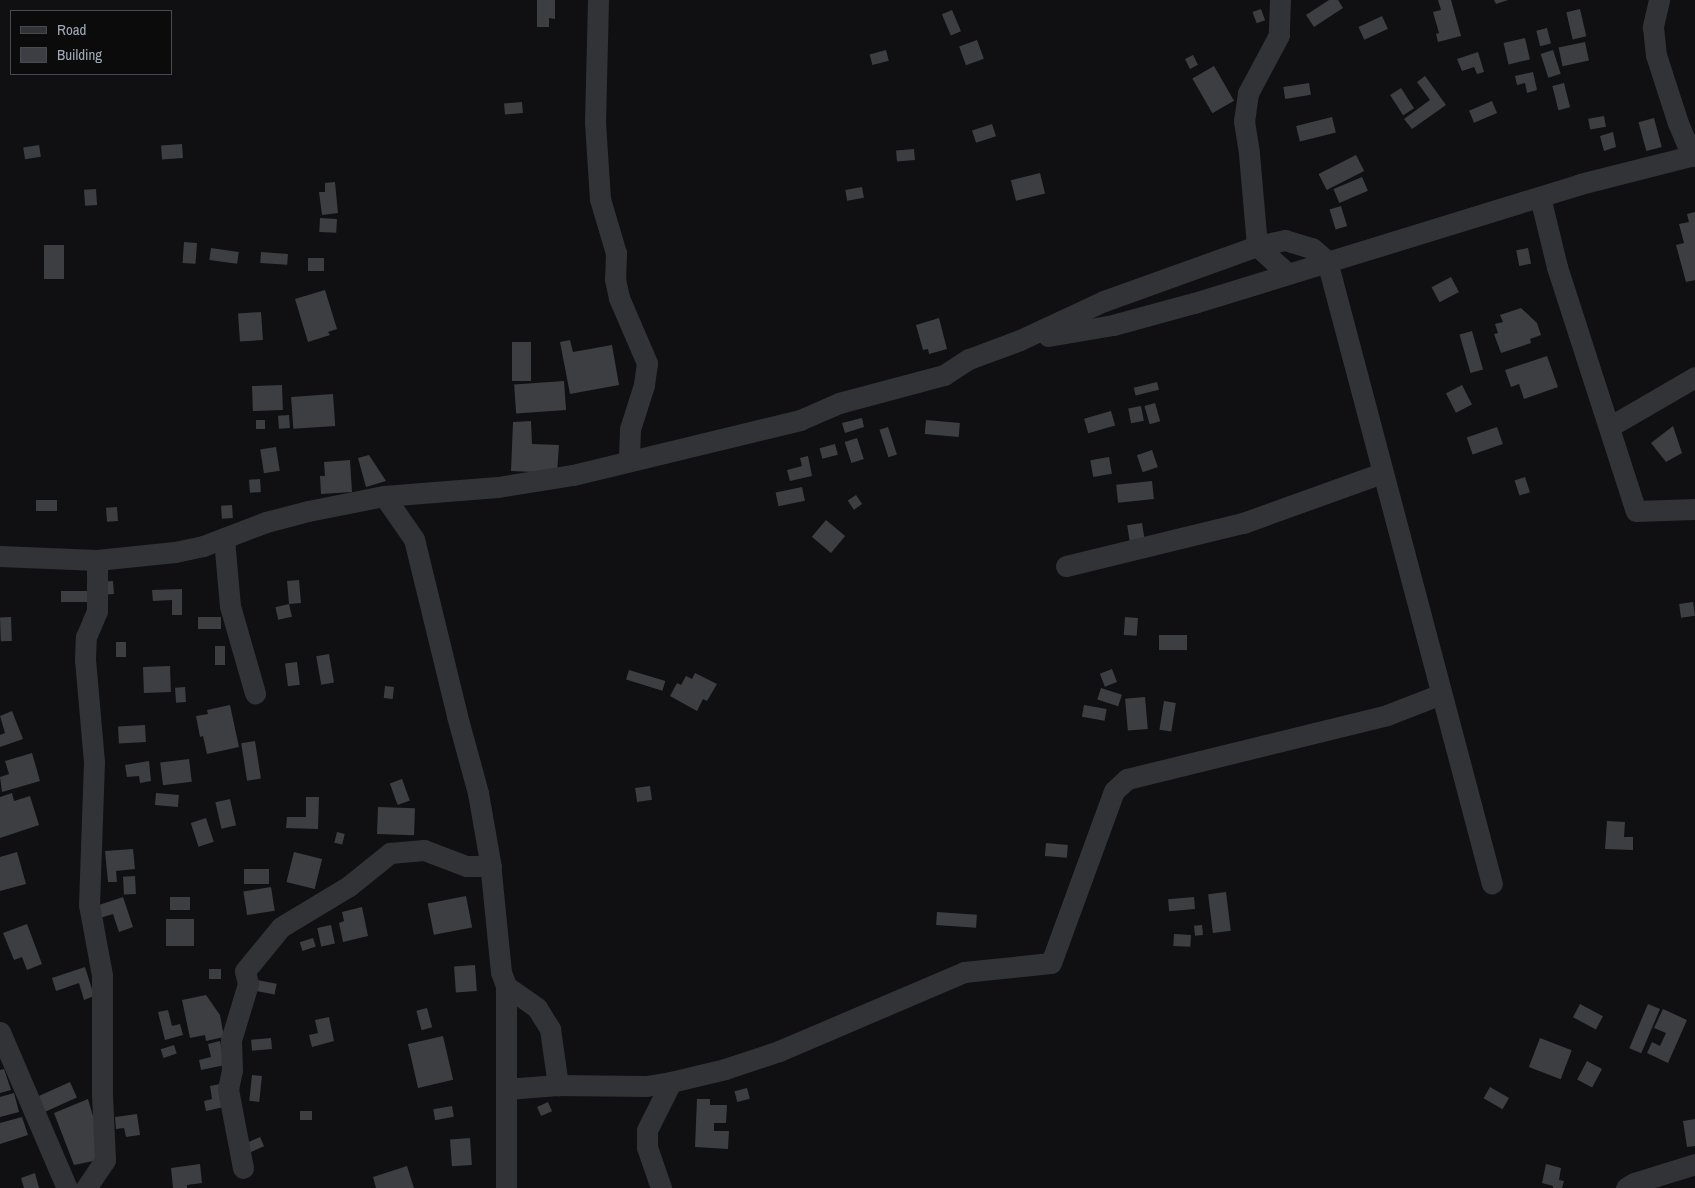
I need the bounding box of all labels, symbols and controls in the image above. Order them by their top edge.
legend [10,10,172,75]
text: Road [57,19,86,40]
text: Building [57,44,102,65]

